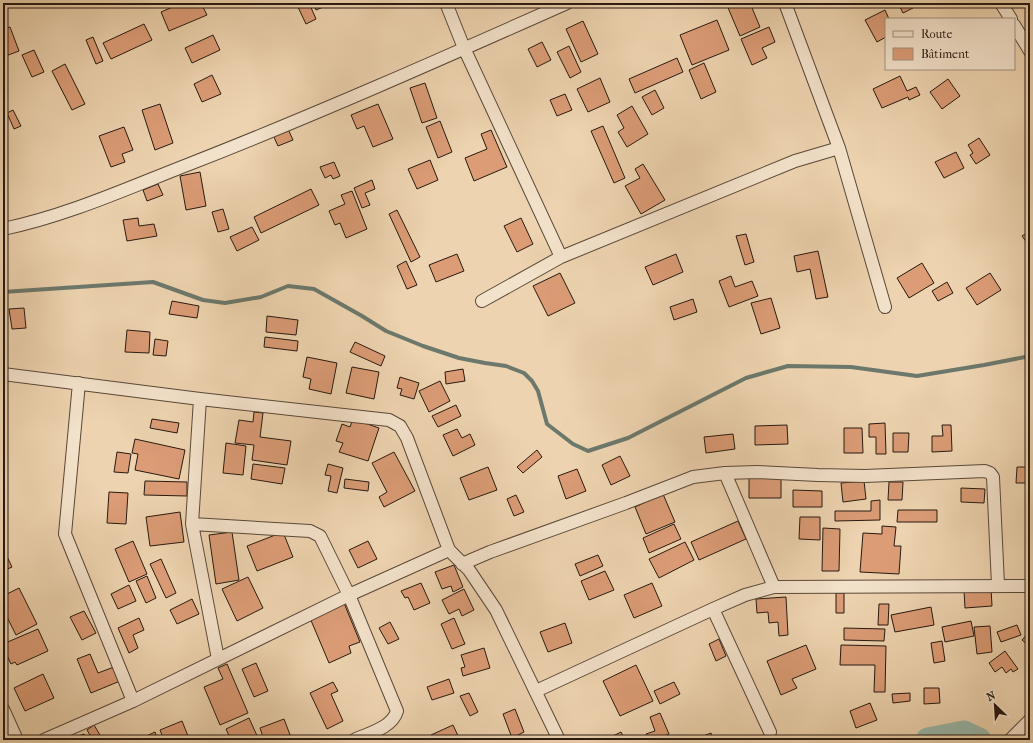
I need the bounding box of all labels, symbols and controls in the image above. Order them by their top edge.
legend [885,18,1015,70]
text: Route [921,27,953,41]
text: Bâtiment [921,47,970,61]
north arrow [975,685,1015,725]
text: N [984,688,998,704]

